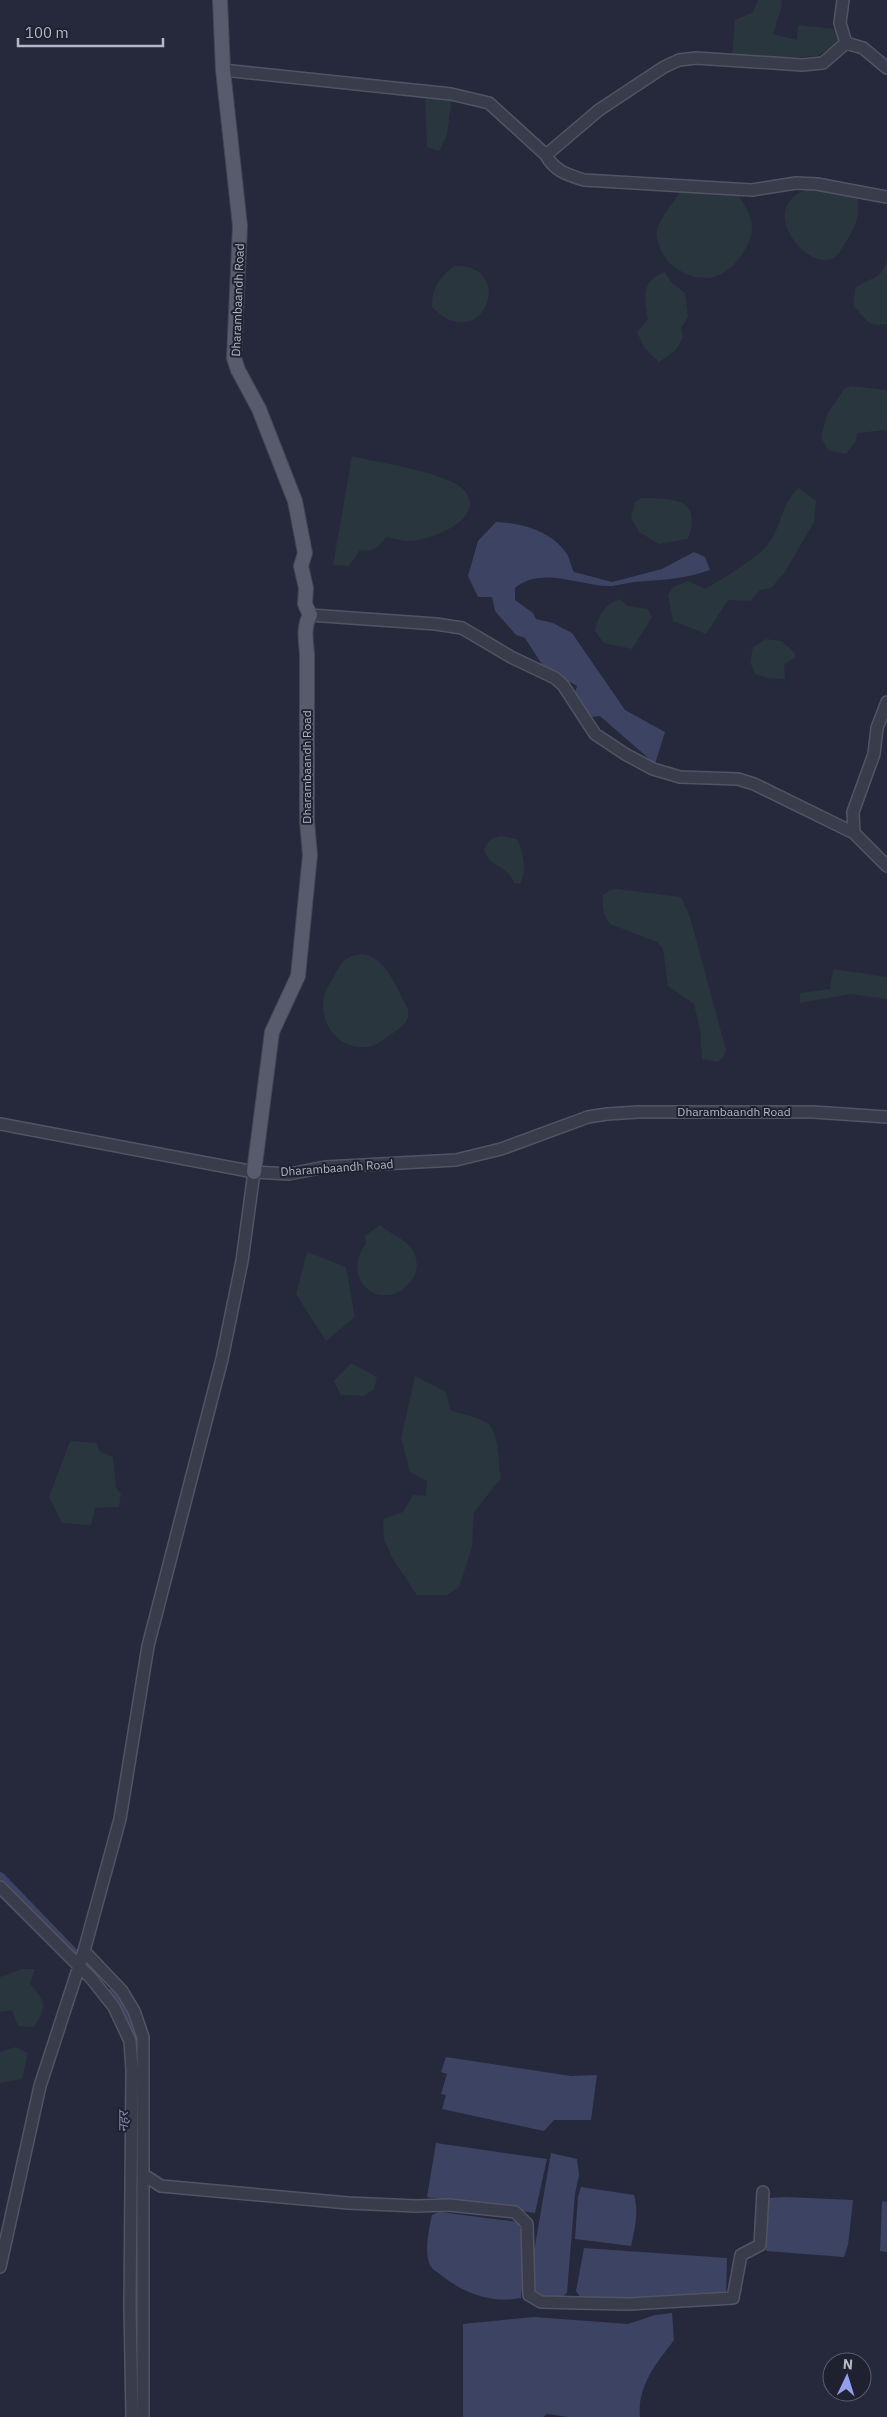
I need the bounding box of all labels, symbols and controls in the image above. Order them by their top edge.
scale bar [18,15,162,47]
text: 100 m [25,23,69,42]
street label: Dharambaandh Road [228,243,247,357]
street label: Dharambaandh Road [299,710,314,824]
street label: Dharambaandh Road [677,1104,791,1119]
street label: Dharambaandh Road [280,1156,394,1179]
water label: नहर [114,2108,132,2132]
north arrow [822,2352,872,2402]
text: N [842,2355,854,2373]

